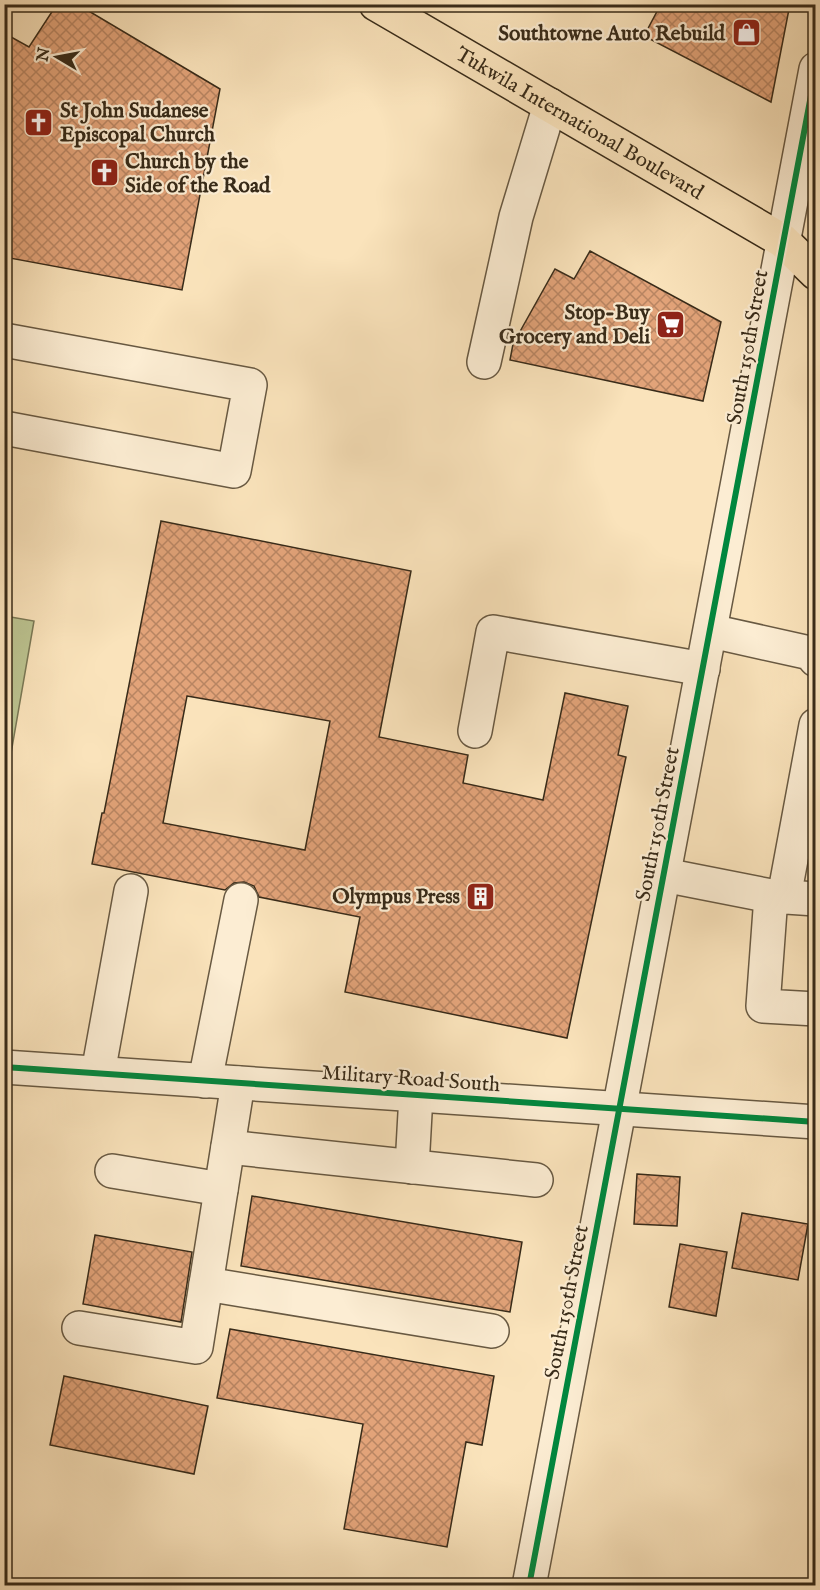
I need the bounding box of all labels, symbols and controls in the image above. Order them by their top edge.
shop icon: Southtowne Auto Rebuild [730,17,762,49]
place label: Southtowne Auto Rebuild [498,21,726,48]
north arrow [27,27,87,87]
street label: Tukwila International Boulevard [450,41,709,207]
text: N [33,46,55,64]
place label: St John Sudanese Episcopal Church [60,98,216,149]
church icon: St John Sudanese Episcopal Church [23,106,55,138]
place label: Church by the Side of the Road [125,149,271,200]
church icon: Church by the Side of the Road [88,157,120,189]
street label: South 150th Street [722,268,775,427]
place label: Stop-Buy Grocery and Deli [499,300,651,351]
supermarket icon: Stop-Buy Grocery and Deli [655,308,687,340]
street label: South 150th Street [630,745,687,904]
building icon: Olympus Press [465,880,497,912]
place label: Olympus Press [332,884,460,911]
street label: Military Road South [321,1060,501,1099]
street label: South 150th Street [539,1223,596,1382]

